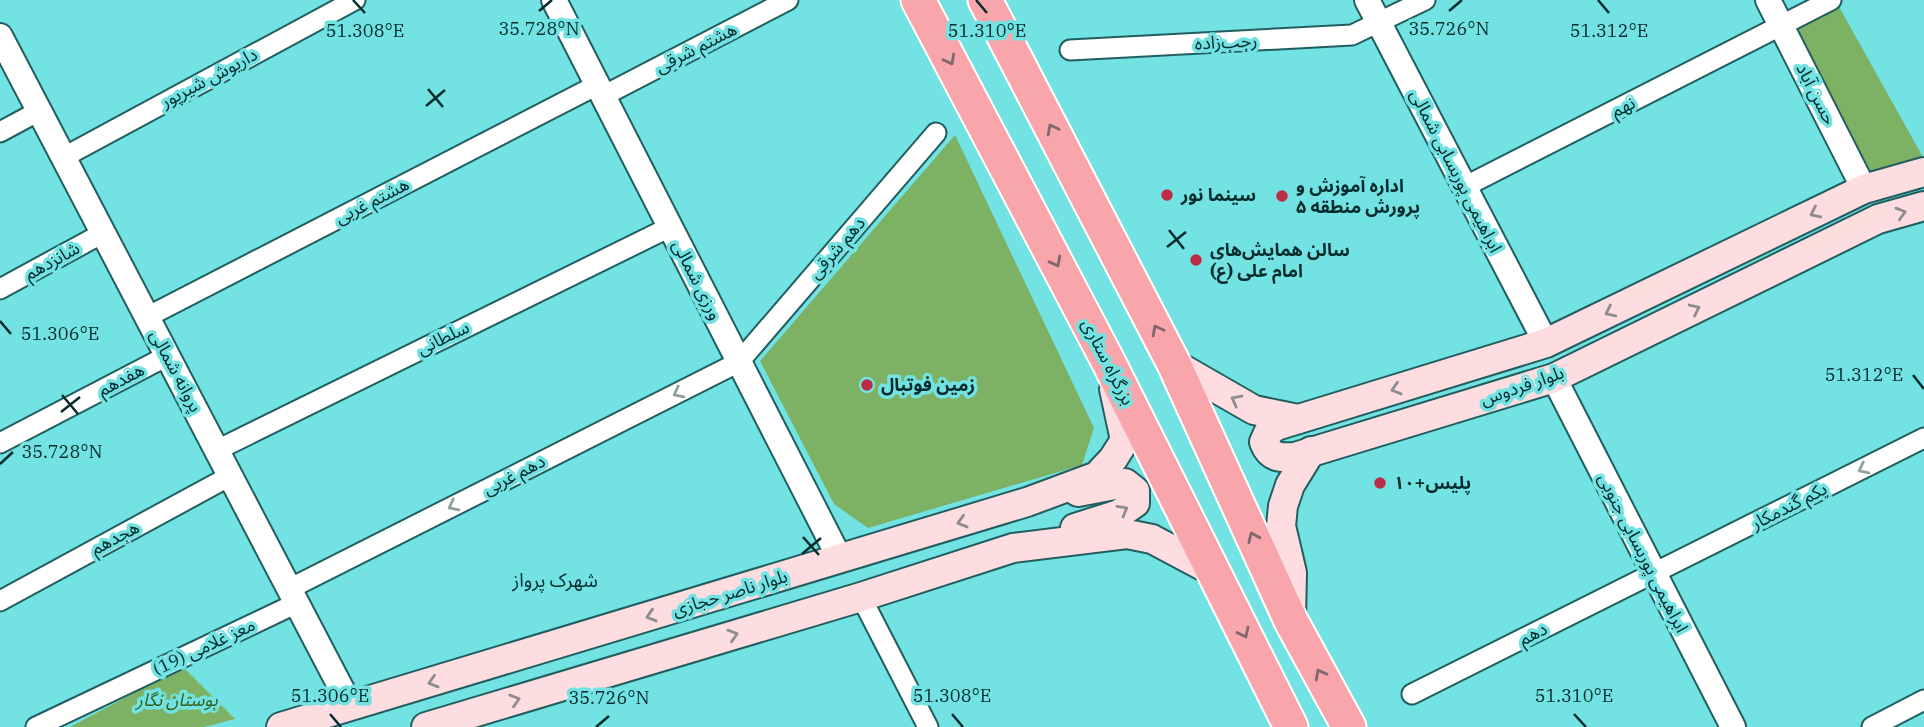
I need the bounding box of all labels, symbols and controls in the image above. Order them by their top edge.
text: 35.728°N [498,17,580,40]
street label: هشتم شرقی [651,17,741,80]
text: 35.726°N [1408,17,1490,40]
text: 51.308°E [326,19,404,42]
text: 51.310°E [948,19,1026,42]
text: 51.312°E [1570,19,1648,42]
street label: رجب‌زاده [1194,28,1258,55]
street label: داریوش شیرپور [155,42,261,113]
one-way arrow [942,53,955,66]
street label: حسن آباد [1791,59,1842,128]
street label: ابراهیمی پوربسابی شمالی [1405,85,1508,256]
street label: نهم [1607,91,1640,124]
one-way arrow [1047,123,1060,136]
street label: هشتم غربی [331,172,414,231]
place label: اداره آموزش و پرورش منطقه ۵ [1296,174,1420,219]
place label: سینما نور [1180,183,1256,206]
marker: سینما نور [1159,187,1175,203]
marker: اداره آموزش و پرورش منطقه ۵ [1274,188,1290,204]
one-way arrow [1810,205,1822,219]
one-way arrow [1895,206,1907,221]
street label: دهم شرقی [803,212,871,285]
street label: شانزدهم [20,236,84,287]
street label: ورزی شمالی [667,236,727,324]
place label: سالن همایش‌های امام علی (ع) [1210,238,1350,284]
marker: سالن همایش‌های امام علی (ع) [1188,252,1204,268]
one-way arrow [1048,255,1061,267]
one-way arrow [1688,303,1700,317]
one-way arrow [1605,304,1617,318]
street label: سلطانی [413,315,473,360]
street label: بزرگراه ستاری [1077,315,1140,409]
text: 51.306°E [21,322,99,345]
one-way arrow [1151,325,1165,338]
street label: پروانه شمالی [145,326,208,416]
street label: هفدهم [94,358,149,403]
street label: بلوار فردوس [1477,361,1567,411]
text: 51.312°E [1825,363,1903,386]
place label: زمین فوتبال [881,373,975,396]
marker: زمین فوتبال [859,377,875,393]
one-way arrow [1391,381,1403,396]
one-way arrow [673,384,685,398]
one-way arrow [1231,395,1243,409]
text: 35.728°N [21,440,103,463]
street label: دهم غربی [479,449,550,502]
one-way arrow [1858,460,1870,474]
street label: ابراهیمی پوربسابی جنوبی [1593,469,1694,636]
place label: پلیس+١٠ [1394,471,1471,495]
marker: پلیس+١٠ [1372,475,1388,491]
street label: یکم گندمکار [1746,477,1832,537]
one-way arrow [448,498,460,512]
one-way arrow [1116,505,1129,518]
one-way arrow [956,514,968,529]
street label: هجدهم [86,515,144,562]
one-way arrow [1247,531,1261,544]
street label: بلوار ناصر حجازی [670,564,790,621]
district label: شهرک پرواز [511,568,598,593]
one-way arrow [645,608,657,623]
street label: معز غلامی (19) [149,613,259,680]
street label: دهم [1515,617,1552,652]
one-way arrow [1236,626,1250,638]
one-way arrow [727,628,739,643]
one-way arrow [1315,669,1328,681]
one-way arrow [427,674,439,689]
text: 51.306°E [291,684,369,707]
text: 51.308°E [913,684,991,707]
text: 51.310°E [1535,684,1613,707]
text: 35.726°N [568,686,650,709]
park label: بوستان نگار [134,688,218,711]
one-way arrow [509,694,521,709]

